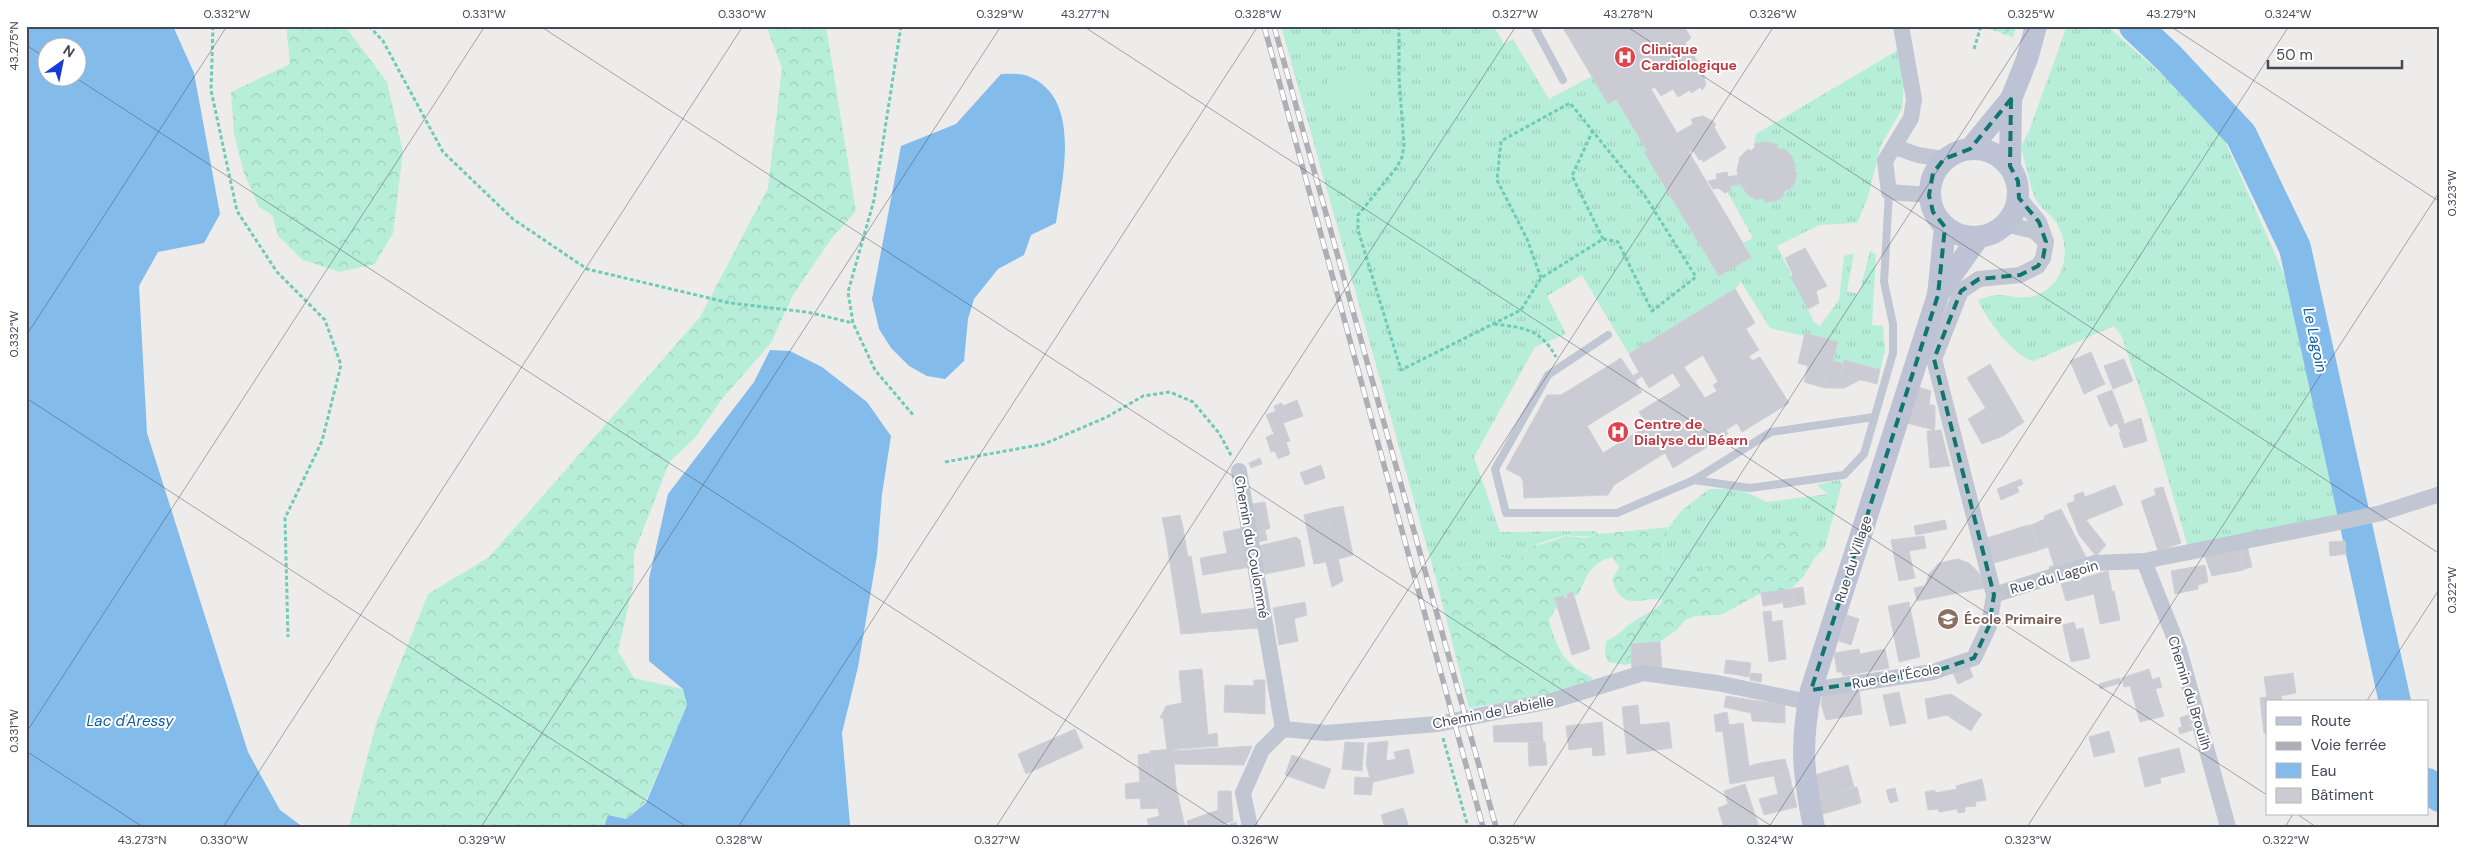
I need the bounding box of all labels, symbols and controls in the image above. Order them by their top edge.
text: 0.332°W [204,6,251,22]
text: 0.331°W [462,6,506,22]
text: 0.330°W [718,6,766,22]
text: 0.329°W [976,6,1024,22]
text: 43.277°N [1061,6,1109,22]
text: 0.328°W [1235,6,1282,22]
text: 0.327°W [1492,6,1538,22]
text: 43.278°N [1603,6,1653,22]
text: 0.326°W [1749,6,1797,22]
text: 0.325°W [2007,6,2055,22]
text: 43.279°N [2146,6,2196,22]
text: 0.324°W [2265,6,2312,22]
text: 43.275°N [6,21,22,71]
north arrow [38,38,88,88]
scale bar [2268,38,2402,70]
place label: Clinique Cardiologique [1641,40,1737,74]
text: N [60,41,78,61]
hospital icon: Clinique Cardiologique [1613,45,1637,69]
text: 50 m [2276,45,2313,65]
text: 0.323°W [2444,169,2460,216]
water label: Le Lagoin [2298,306,2332,375]
text: 0.332°W [6,310,22,357]
place label: Centre de Dialyse du Béarn [1634,415,1748,449]
hospital icon: Centre de Dialyse du Béarn [1606,420,1630,444]
street label: Chemin du Coulommé [1231,474,1273,620]
street label: Rue du Village [1830,513,1876,605]
street label: Rue du Lagoin [2008,556,2100,598]
text: 0.322°W [2444,566,2460,613]
school or university icon: École Primaire [1936,607,1960,631]
place label: École Primaire [1964,610,2062,628]
street label: Chemin du Brouilh [2164,634,2216,752]
street label: Rue de l'École [1851,659,1941,693]
street label: Chemin de Labielle [1431,691,1555,733]
legend [2266,700,2428,816]
text: 0.331°W [6,709,22,753]
water label: Lac d'Aressy [86,711,174,731]
text: Route [2311,711,2351,731]
text: Voie ferrée [2311,735,2386,755]
text: Eau [2311,761,2336,781]
text: Bâtiment [2311,785,2374,805]
text: 43.273°N [117,832,167,848]
text: 0.330°W [200,832,248,848]
text: 0.329°W [458,832,506,848]
text: 0.328°W [716,832,763,848]
text: 0.327°W [974,832,1020,848]
text: 0.326°W [1231,832,1279,848]
text: 0.325°W [1488,832,1536,848]
text: 0.324°W [1747,832,1794,848]
text: 0.323°W [2005,832,2052,848]
text: 0.322°W [2263,832,2310,848]

